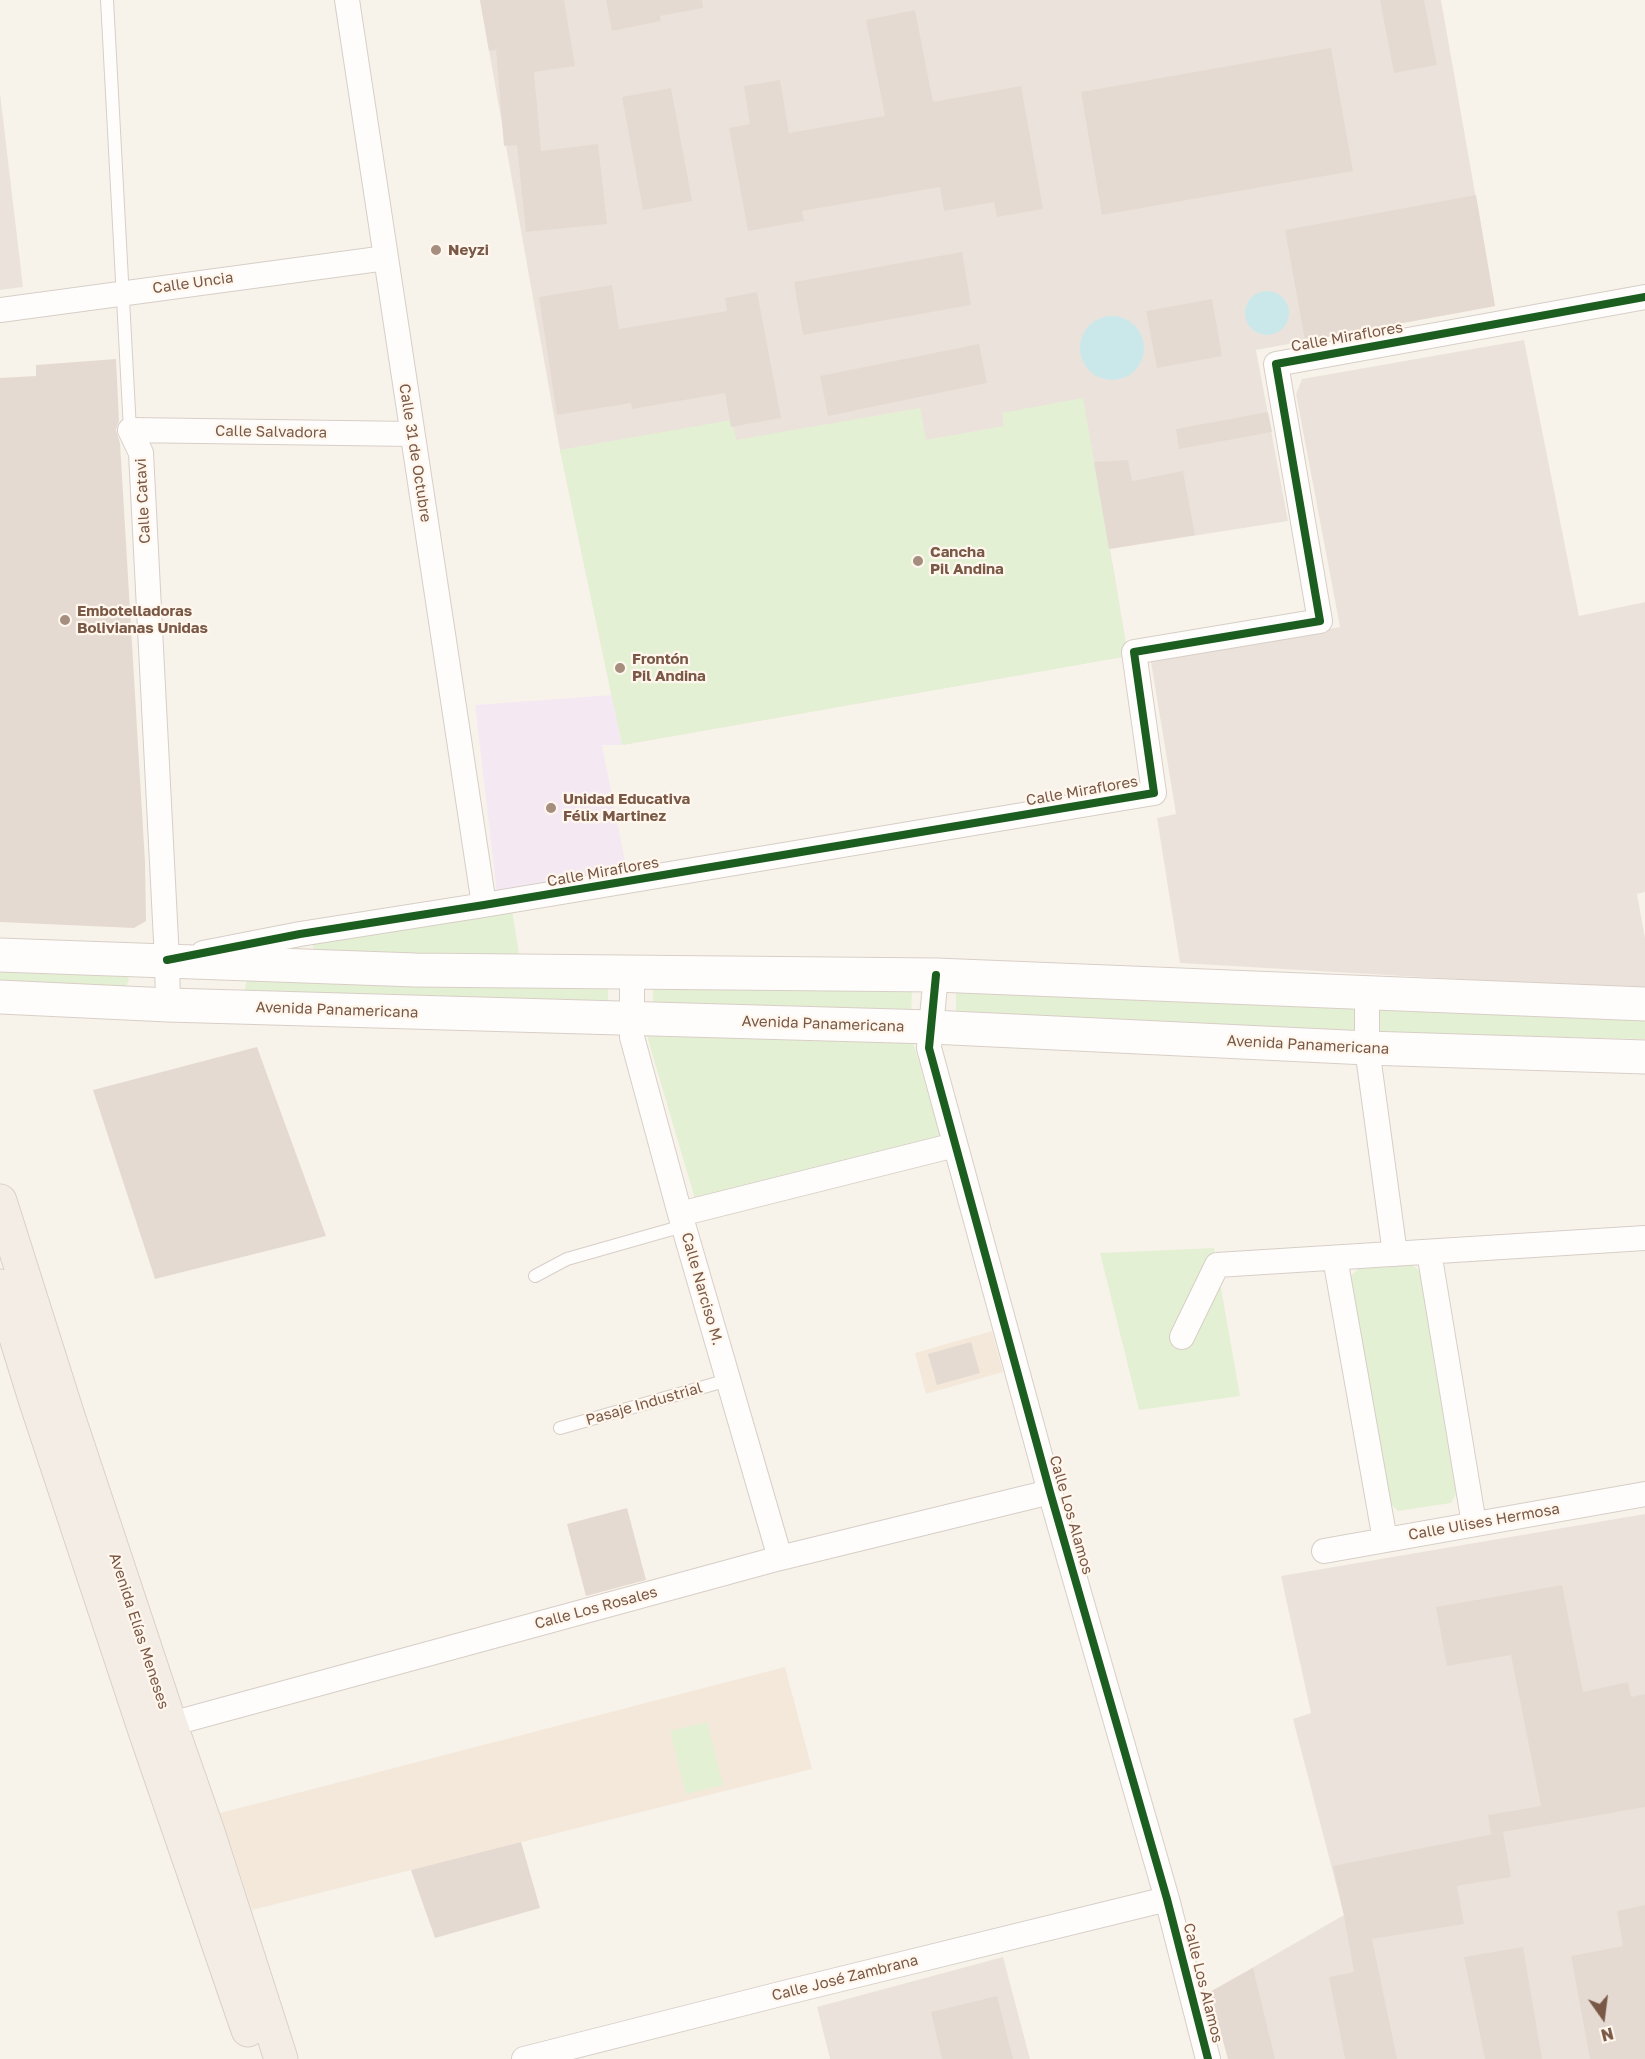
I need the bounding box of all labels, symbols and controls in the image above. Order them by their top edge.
place label: Neyzi [448,241,489,259]
marker: Neyzi [429,243,443,257]
street label: Calle Uncia [151,268,235,298]
street label: Calle Miraflores [1290,318,1404,356]
street label: Calle 31 de Octubre [395,382,435,524]
street label: Calle Salvadora [215,422,327,442]
street label: Calle Catavi [132,458,154,544]
place label: Cancha Pil Andina [930,543,1004,578]
marker: Cancha Pil Andina [911,554,925,568]
place label: Embotelladoras Bolivianas Unidas [77,602,208,637]
marker: Embotelladoras Bolivianas Unidas [58,613,72,627]
place label: Frontón Pil Andina [632,650,706,685]
marker: Frontón Pil Andina [613,661,627,675]
street label: Calle Miraflores [1025,772,1139,810]
place label: Unidad Educativa Félix Martinez [563,790,690,825]
marker: Unidad Educativa Félix Martinez [544,801,558,815]
street label: Calle Miraflores [546,853,660,891]
street label: Avenida Panamericana [255,998,419,1022]
street label: Avenida Panamericana [741,1012,905,1036]
street label: Avenida Panamericana [1226,1032,1390,1058]
street label: Calle Narciso M. [677,1231,727,1347]
street label: Pasaje Industrial [584,1379,704,1429]
street label: Calle Los Alamos [1045,1453,1097,1577]
street label: Calle Ulises Hermosa [1407,1500,1561,1544]
street label: Avenida Elías Meneses [105,1551,173,1711]
street label: Calle Los Rosales [533,1583,659,1633]
street label: Calle Los Alamos [1179,1921,1227,2045]
street label: Calle José Zambrana [770,1951,920,2005]
north arrow [1573,1987,1633,2047]
text: N [1599,2023,1616,2046]

